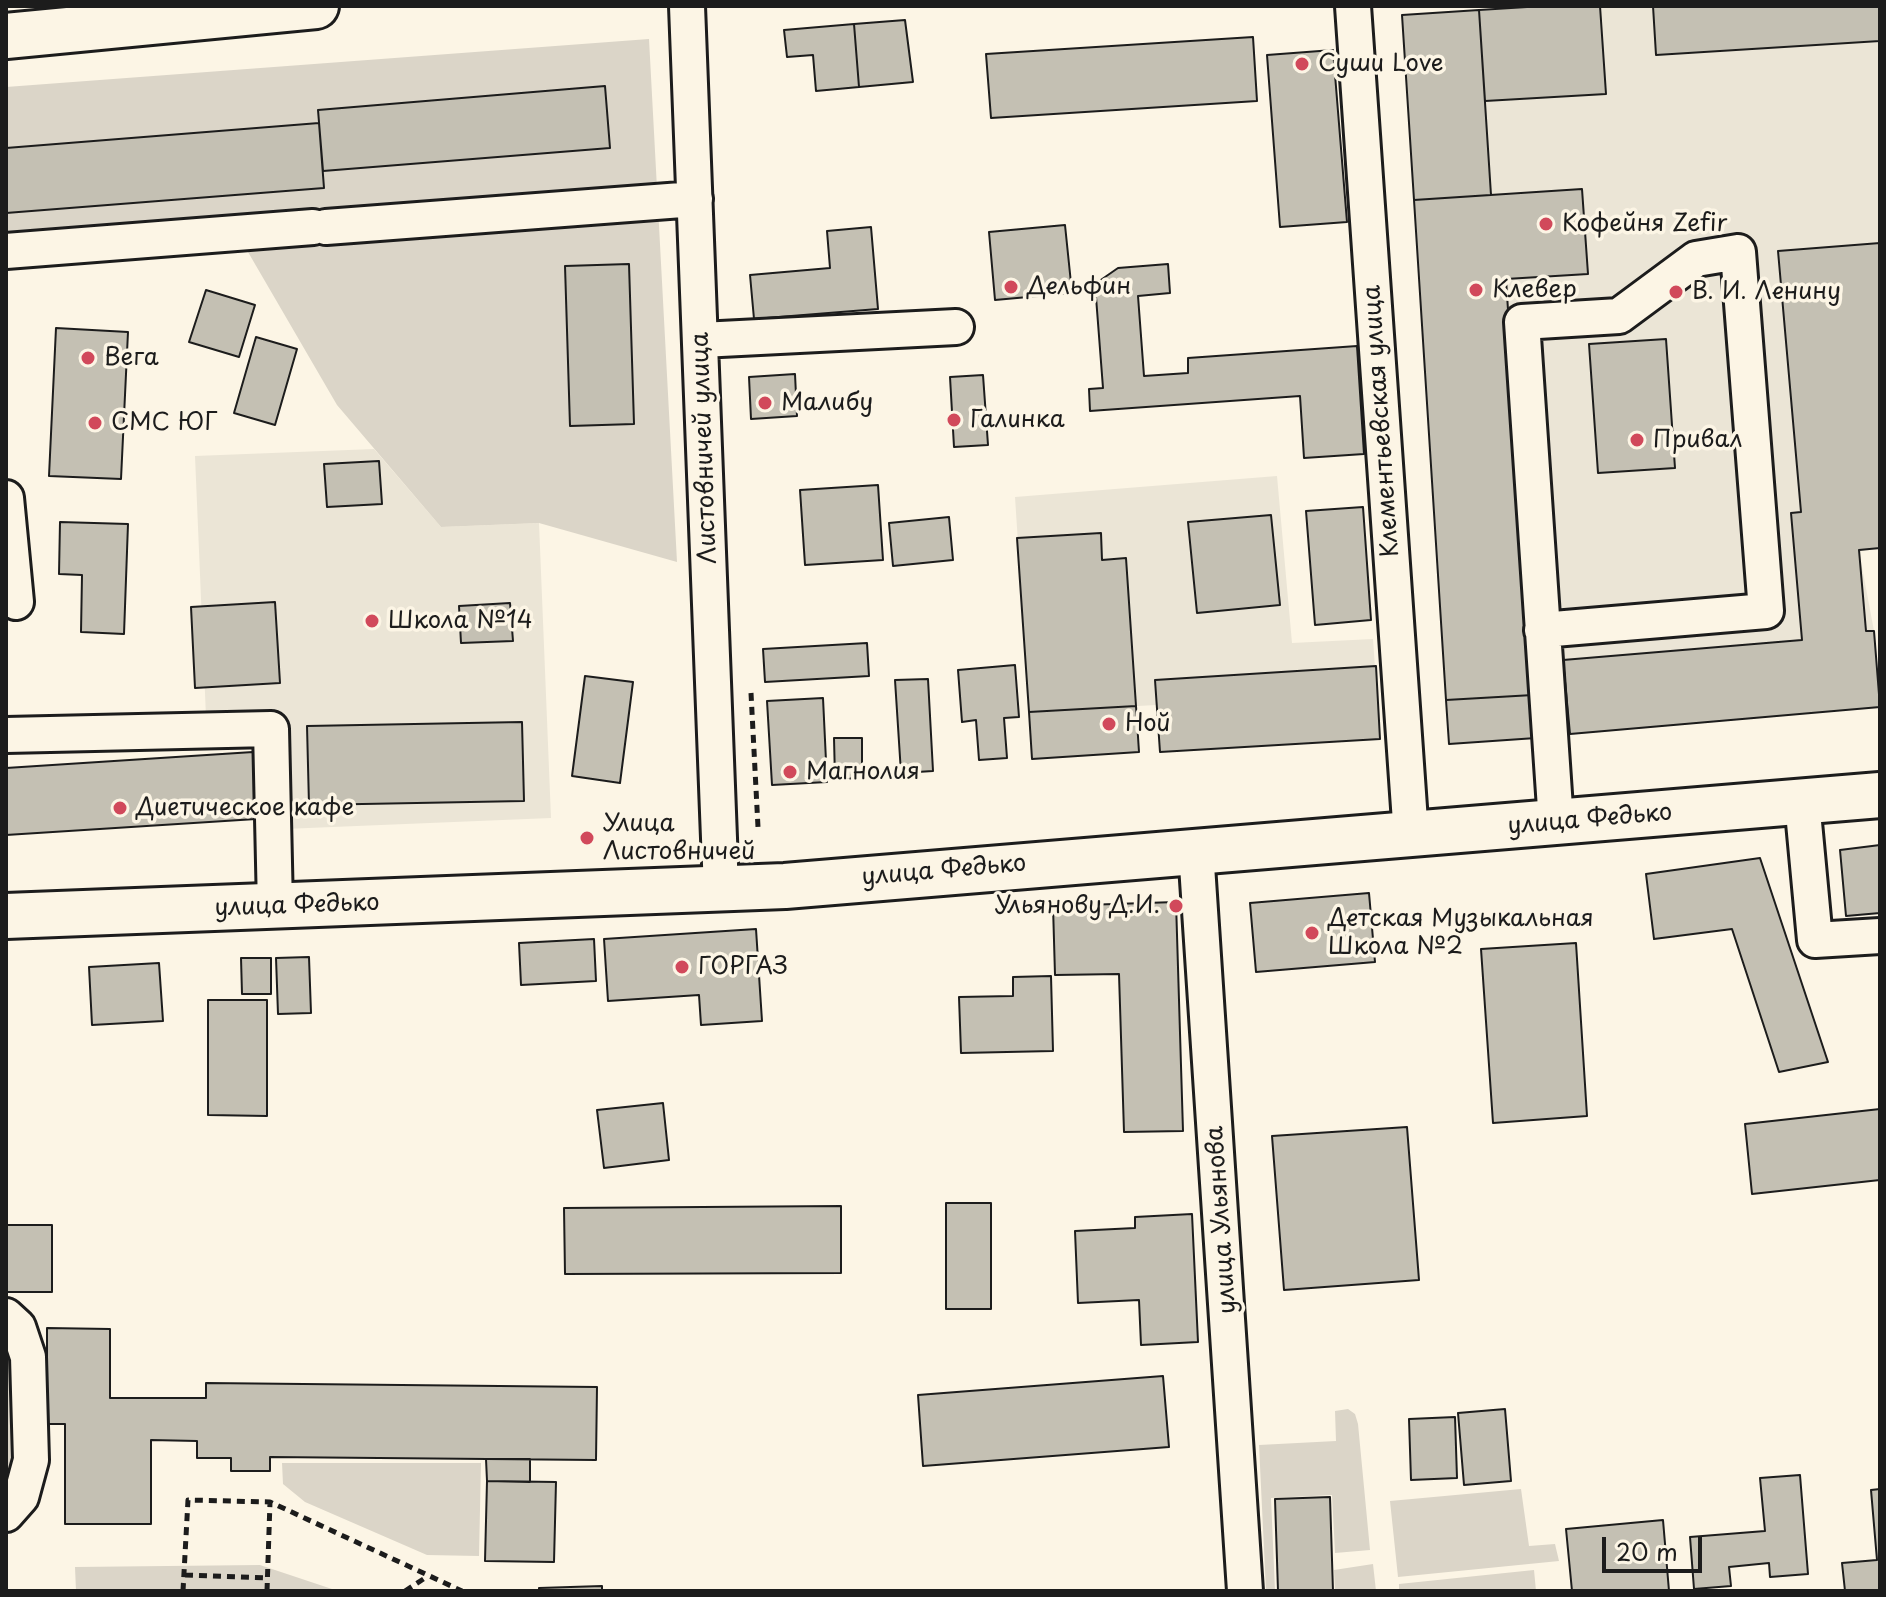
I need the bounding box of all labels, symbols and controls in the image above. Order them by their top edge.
place label: Суши Love [1318,50,1443,78]
marker: Суши Love [1293,55,1311,73]
place label: Кофейня Zefir [1562,210,1727,238]
marker: Кофейня Zefir [1537,215,1555,233]
place label: Дельфин [1027,273,1131,301]
place label: Клевер [1492,276,1577,304]
marker: Дельфин [1002,278,1020,296]
place label: В. И. Ленину [1692,278,1841,306]
marker: Клевер [1467,281,1485,299]
marker: В. И. Ленину [1667,283,1685,301]
street label: Клементьевская улица [1358,284,1406,558]
street label: Листовничей улица [687,332,723,564]
place label: Вега [104,344,159,372]
marker: Вега [79,349,97,367]
place label: Малибу [781,389,873,417]
marker: Малибу [756,394,774,412]
place label: Галинка [970,406,1065,434]
place label: СМС ЮГ [111,409,217,437]
marker: Галинка [945,411,963,429]
marker: СМС ЮГ [86,414,104,432]
place label: Привал [1653,426,1742,454]
marker: Привал [1628,431,1646,449]
place label: Школа №14 [388,607,533,635]
marker: Школа №14 [363,612,381,630]
place label: Ной [1125,710,1171,738]
marker: Ной [1100,715,1118,733]
place label: Магнолия [806,758,920,786]
marker: Магнолия [781,763,799,781]
place label: Диетическое кафе [136,794,354,822]
street label: улица Федько [1506,798,1674,842]
marker: Диетическое кафе [111,799,129,817]
place label: Улица Листовничей [603,810,755,866]
marker: Улица Листовничей [578,829,596,847]
street label: улица Федько [860,849,1028,893]
street label: улица Федько [214,889,380,923]
place label: Ульянову Д.И. [995,892,1160,920]
marker: Ульянову Д.И. [1167,897,1185,915]
place label: Детская Музыкальная Школа №2 [1328,905,1594,961]
marker: Детская Музыкальная Школа №2 [1303,924,1321,942]
place label: ГОРГАЗ [698,953,788,981]
marker: ГОРГАЗ [673,958,691,976]
street label: улица Ульянова [1201,1125,1243,1315]
scale bar [1606,1521,1706,1571]
text: 20 m [1616,1533,1678,1569]

